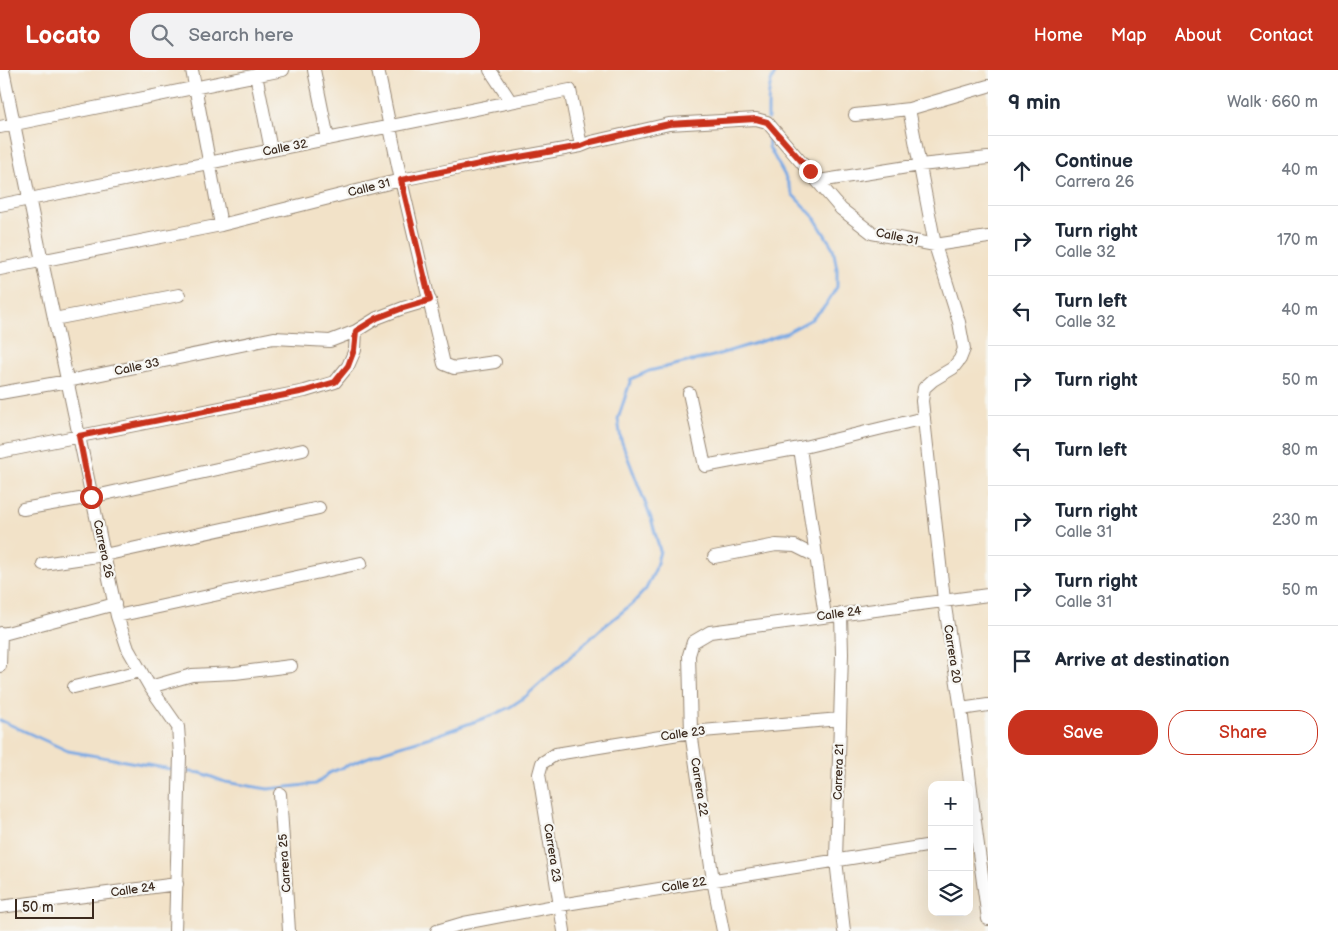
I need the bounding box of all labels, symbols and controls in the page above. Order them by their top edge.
search box [130,13,480,58]
text: Locato [25,21,100,50]
icon: search [148,21,176,49]
text: Search here [188,24,294,47]
text: Home [1034,25,1083,46]
text: Map [1111,25,1147,46]
text: About [1175,25,1222,46]
text: Contact [1250,25,1313,46]
text: 9 min [1008,90,1061,115]
text: Walk · 660 m [1227,93,1318,112]
street label: Calle 32 [261,136,309,160]
text: Continue [1055,150,1133,173]
icon: ahead [1008,157,1036,185]
route end [799,160,822,183]
text: 40 m [1281,161,1318,180]
text: Carrera 26 [1055,173,1134,192]
street label: Calle 31 [346,176,392,200]
text: Turn right [1055,220,1138,243]
street label: Calle 31 [874,225,920,249]
icon: right [1008,227,1036,255]
text: 170 m [1277,231,1318,250]
text: Calle 32 [1055,243,1116,262]
text: Turn left [1055,290,1127,313]
icon: left [1008,297,1036,325]
text: 40 m [1281,301,1318,320]
text: Calle 32 [1055,313,1116,332]
street label: Calle 33 [113,355,161,379]
icon: right [1008,367,1036,395]
text: Turn right [1055,369,1138,392]
text: 50 m [1282,371,1318,390]
icon: left [1008,437,1036,465]
text: Turn left [1055,439,1127,462]
text: 80 m [1282,441,1318,460]
route start [80,486,103,509]
text: Turn right [1055,500,1138,523]
icon: right [1008,507,1036,535]
text: 230 m [1272,511,1318,530]
street label: Carrera 26 [89,518,117,580]
text: Calle 31 [1055,523,1112,542]
text: Turn right [1055,570,1138,593]
icon: right [1008,577,1036,605]
text: 50 m [1282,581,1318,600]
text: Calle 31 [1055,593,1112,612]
street label: Calle 24 [816,603,863,625]
street label: Carrera 20 [940,624,964,684]
icon: arrive [1008,647,1036,675]
text: Arrive at destination [1055,649,1230,672]
button: Save [1008,710,1158,755]
button: Share [1168,710,1318,755]
street label: Calle 23 [660,723,706,745]
street label: Carrera 21 [831,743,847,801]
street label: Carrera 22 [687,757,711,817]
map controls [928,781,973,916]
button: + [928,781,973,826]
street label: Carrera 23 [540,823,564,883]
button: − [928,826,973,871]
street label: Carrera 25 [275,833,295,893]
button: layers [928,871,973,916]
street label: Calle 22 [661,874,707,896]
street label: Calle 24 [110,879,157,901]
scale bar [15,896,94,919]
text: 50 m [22,899,54,916]

